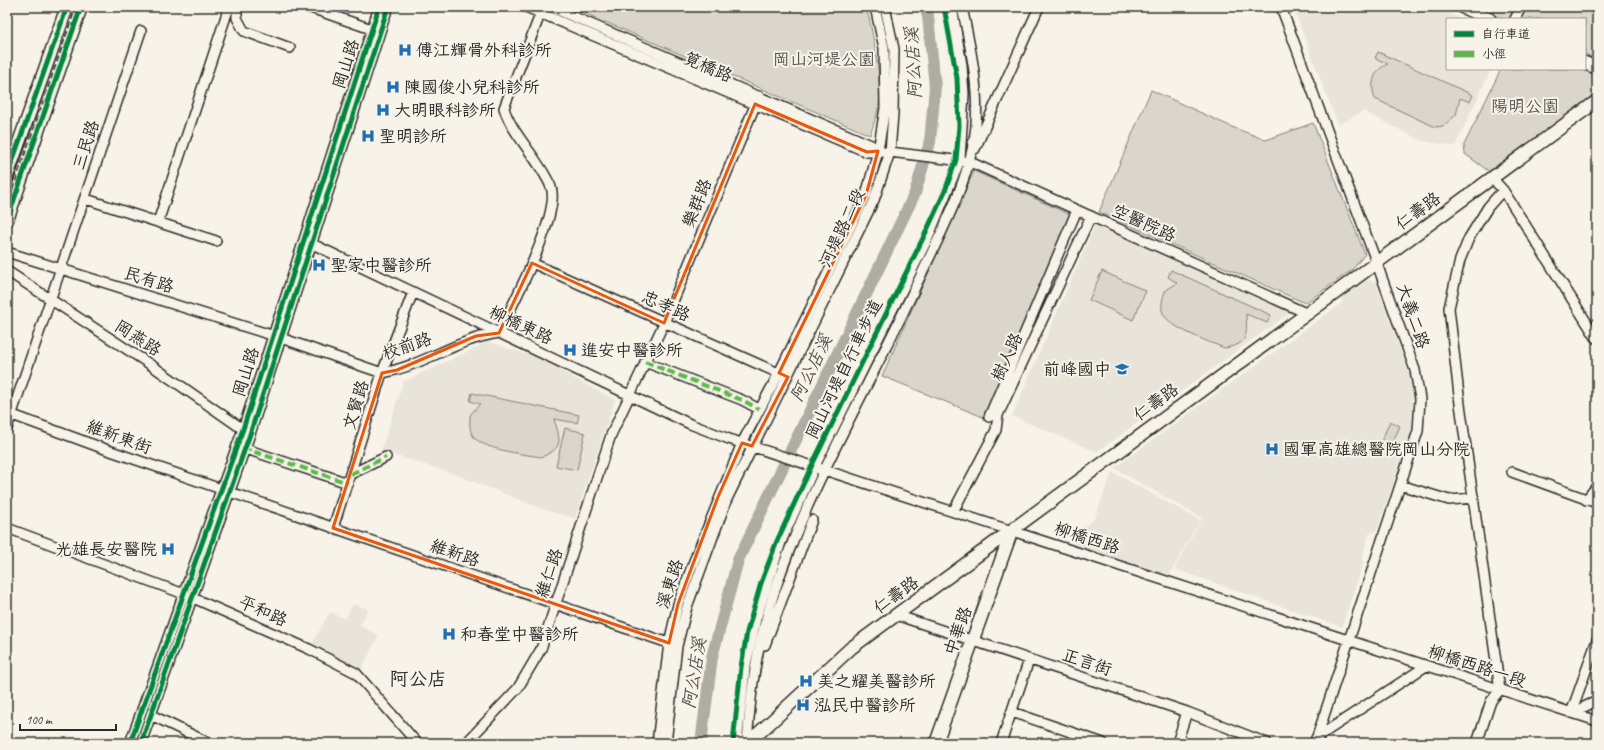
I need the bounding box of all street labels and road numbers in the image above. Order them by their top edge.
street label: 岡山路 [328,37,364,91]
street label: 筧橋路 [680,47,736,87]
street label: 三民路 [68,118,104,172]
street label: 樂群路 [678,175,716,231]
street label: 河堤路二段 [815,185,869,271]
street label: 仁壽路 [1391,188,1445,234]
street label: 空醫院路 [1109,200,1179,246]
street label: 民有路 [122,263,176,297]
street label: 大義二路 [1392,280,1434,352]
street label: 忠孝路 [638,286,694,326]
street label: 岡山河堤自行車步道 [801,296,887,442]
street label: 柳橋東路 [486,301,556,349]
street label: 岡燕路 [111,315,165,361]
street label: 校前路 [379,328,435,364]
street label: 樹人路 [987,329,1027,385]
street label: 岡山路 [228,345,264,399]
street label: 文賢路 [339,378,373,432]
street label: 仁壽路 [1129,379,1183,425]
street label: 維新東街 [83,416,155,458]
street label: 柳橋西路 [1051,518,1123,558]
street label: 維新路 [427,535,483,571]
street label: 維仁路 [531,545,567,601]
street label: 溪東路 [652,557,688,611]
street label: 仁壽路 [869,572,923,618]
street label: 平和路 [235,591,291,631]
street label: 中華路 [939,603,977,659]
street label: 柳橋西路一段 [1425,640,1529,692]
street label: 正言街 [1059,644,1115,680]

